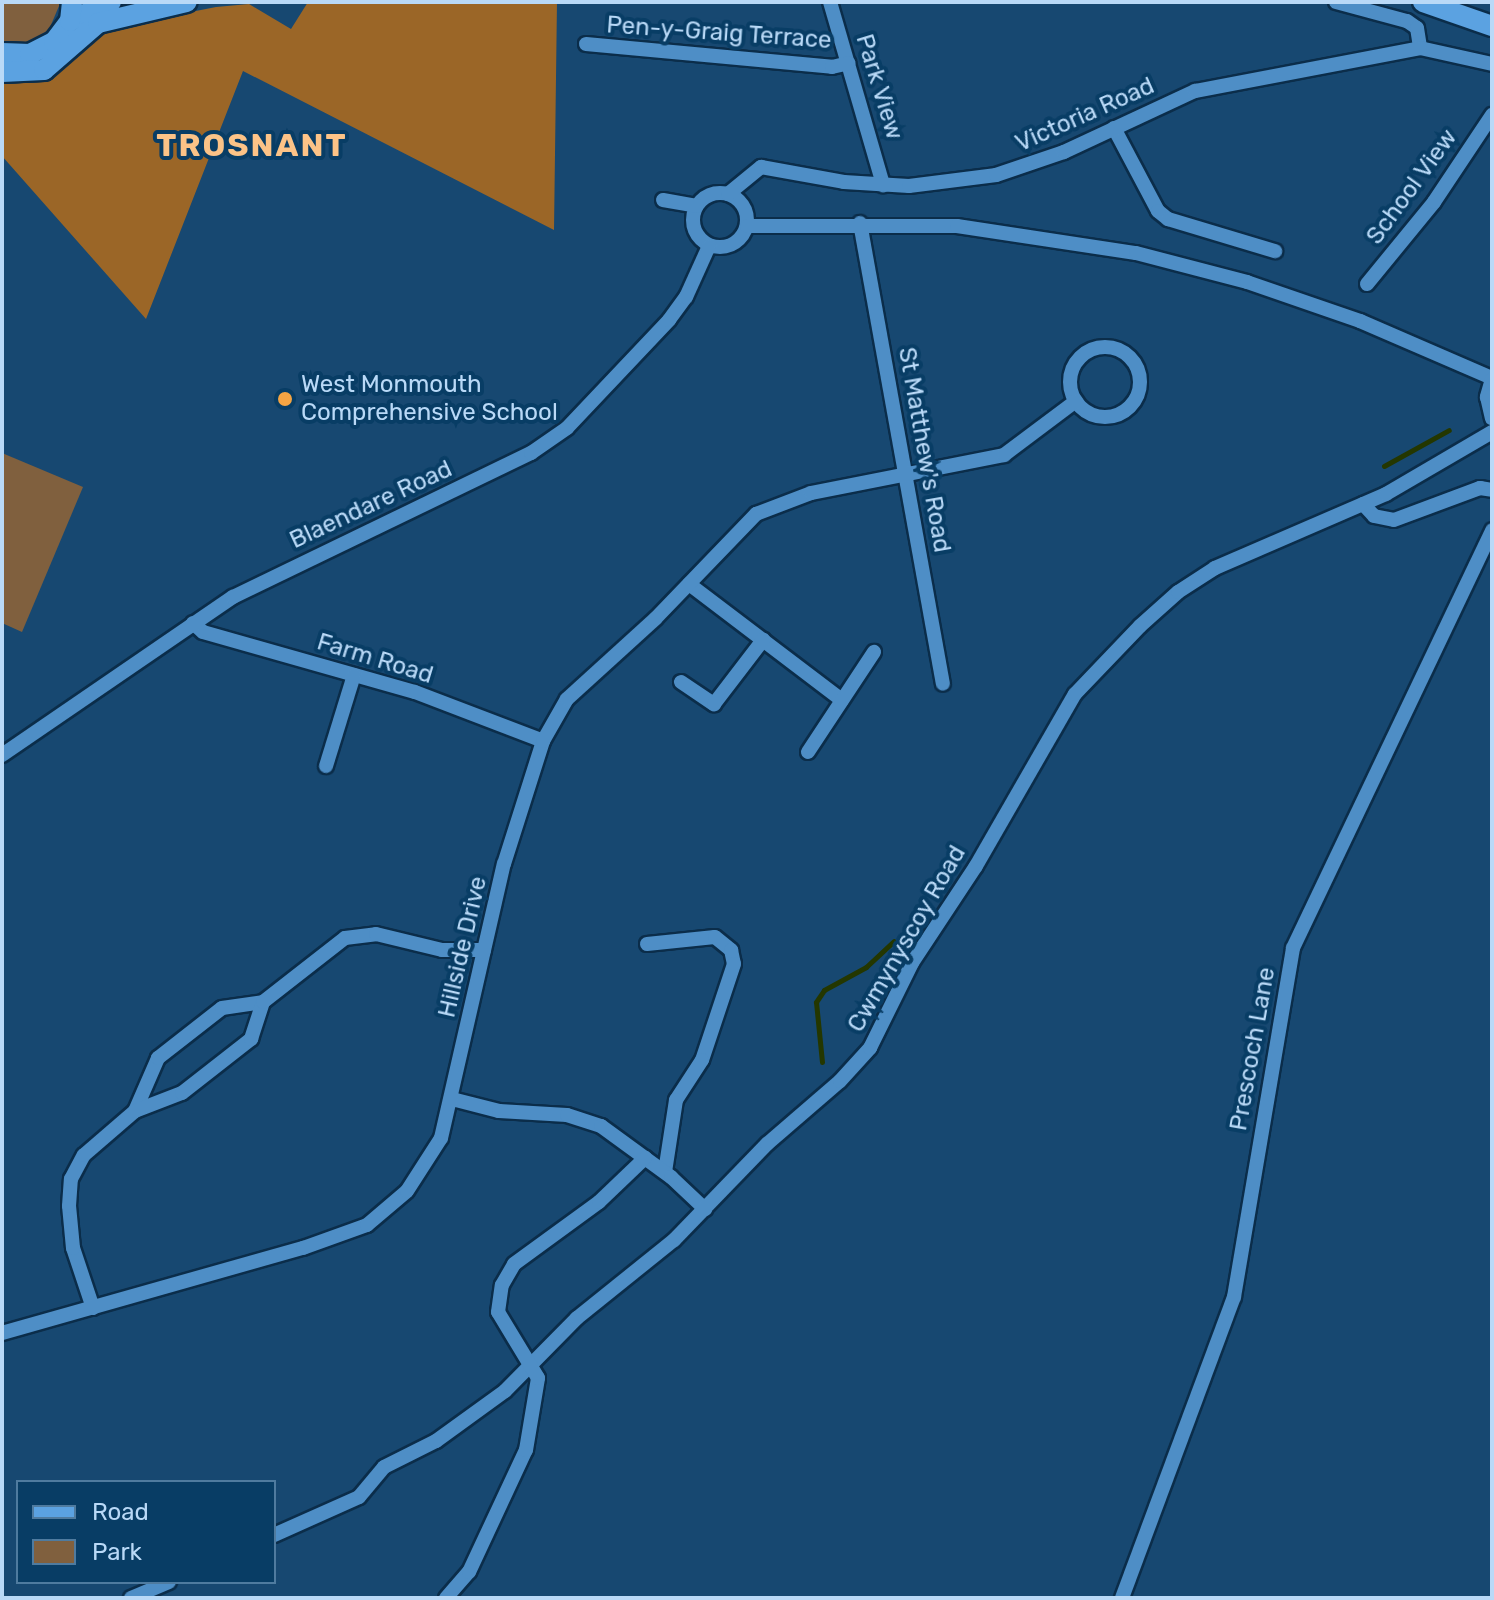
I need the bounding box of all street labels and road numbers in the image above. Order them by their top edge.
street label: Pen-y-Graig Terrace [605,11,833,55]
street label: Park View [849,30,909,144]
street label: Victoria Road [1011,72,1159,158]
street label: School View [1360,124,1464,250]
street label: St Matthew's Road [892,345,956,555]
street label: Blaendare Road [285,455,457,555]
street label: Farm Road [314,628,436,690]
street label: Cwmynyscoy Road [842,840,972,1038]
street label: Hillside Drive [433,874,493,1020]
street label: Prescoch Lane [1224,965,1282,1133]

